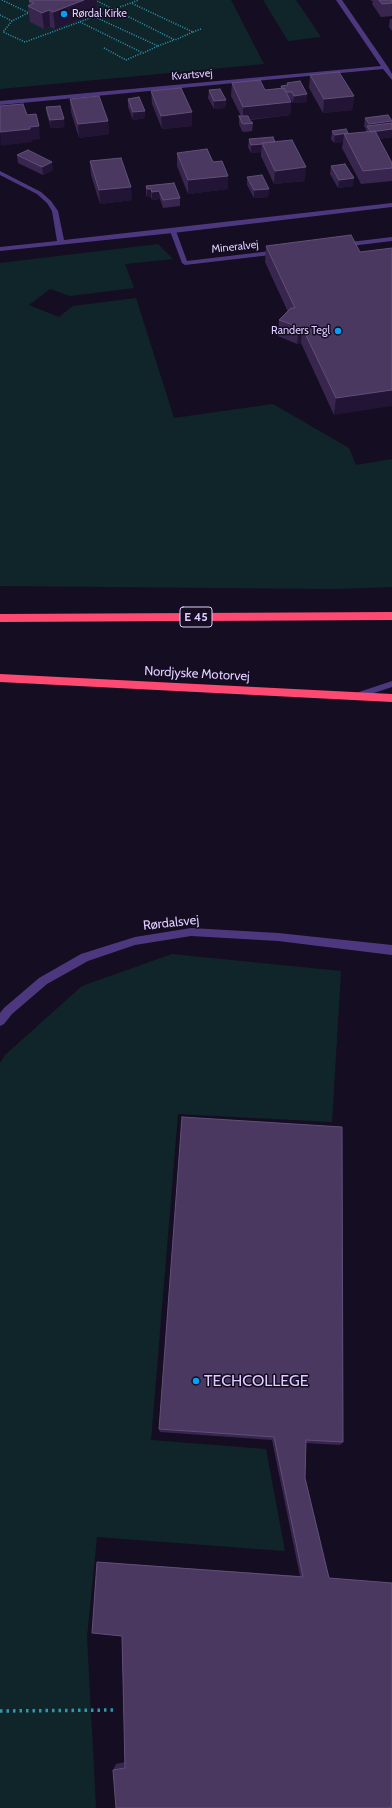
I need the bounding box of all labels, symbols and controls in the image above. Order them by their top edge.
place label: Rørdal Kirke [72,7,127,21]
marker: Rørdal Kirke [59,9,69,19]
street label: Kvartsvej [171,67,213,83]
street label: Mineralvej [211,238,259,256]
place label: Randers Tegl [271,324,330,338]
marker: Randers Tegl [333,326,343,336]
road number: E 45 [180,607,212,627]
street label: Nordjyske Motorvej [144,663,250,685]
street label: Rørdalsvej [142,912,200,934]
place label: TECHCOLLEGE [204,1371,309,1391]
marker: TECHCOLLEGE [191,1376,201,1386]

